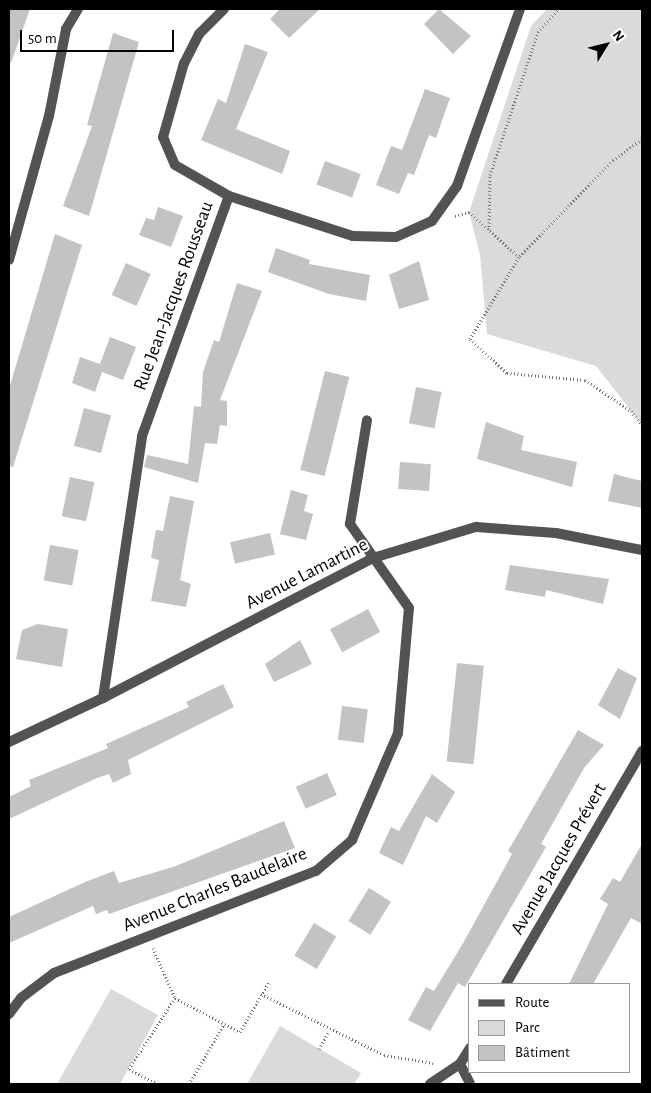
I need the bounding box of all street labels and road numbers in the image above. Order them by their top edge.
street label: Rue Jean-Jacques Rousseau [129,198,219,394]
street label: Avenue Lamartine [242,533,372,615]
street label: Avenue Jacques Prévert [506,779,612,939]
street label: Avenue Charles Baudelaire [119,843,311,937]

